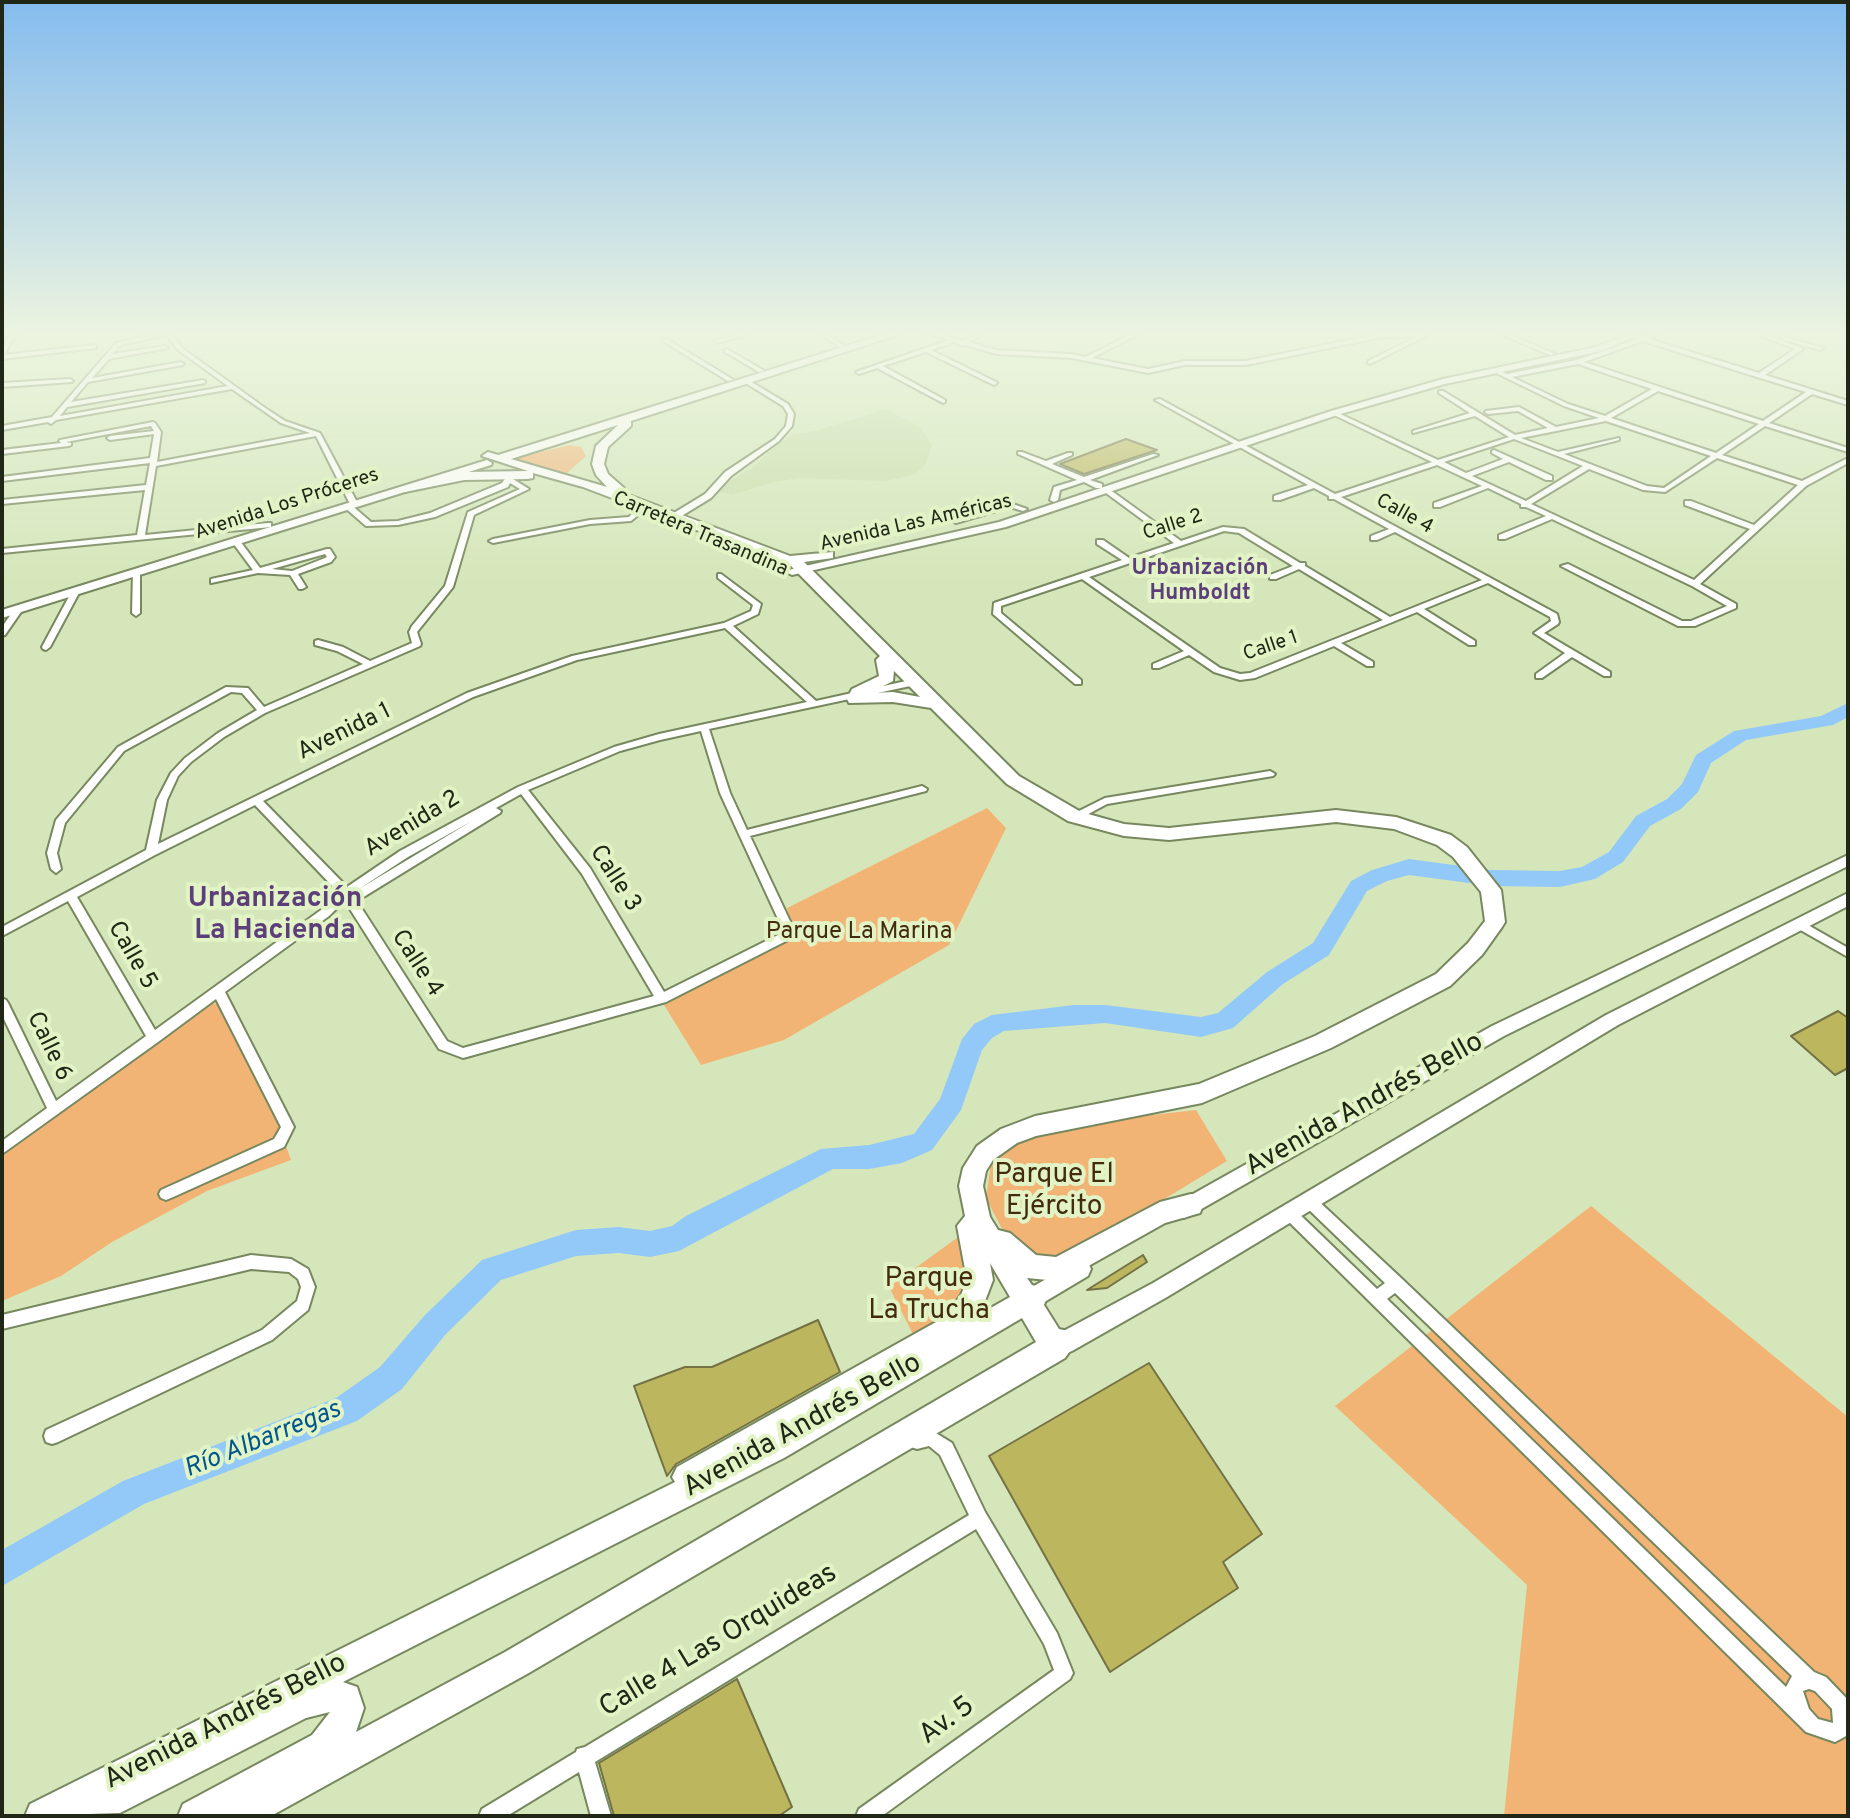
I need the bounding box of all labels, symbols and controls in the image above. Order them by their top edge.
street label: Avenida Los Próceres [192,464,382,546]
street label: Carretera Trasandina [609,487,791,583]
street label: Avenida Las Américas [818,490,1014,558]
street label: Calle 4 [1371,490,1437,540]
street label: Calle 2 [1140,505,1206,547]
district label: Urbanización Humboldt [1131,557,1269,608]
street label: Calle 1 [1240,626,1302,668]
street label: Avenida 1 [293,698,397,768]
street label: Avenida 2 [360,785,466,865]
street label: Calle 3 [582,840,646,918]
district label: Urbanización La Hacienda [188,883,362,949]
street label: Calle 5 [100,917,162,995]
park label: Parque La Marina [766,919,952,947]
street label: Calle 4 [384,925,448,1003]
street label: Calle 6 [19,1008,77,1086]
street label: Avenida Andrés Bello [1240,1027,1490,1185]
park label: Parque El Ejército [994,1159,1114,1225]
park label: Parque La Trucha [868,1263,990,1329]
street label: Avenida Andrés Bello [678,1348,928,1506]
water label: Río Albarregas [180,1395,346,1487]
street label: Calle 4 Las Orquideas [594,1558,844,1726]
street label: Avenida Andrés Bello [99,1647,353,1799]
street label: Av. 5 [914,1691,982,1753]

